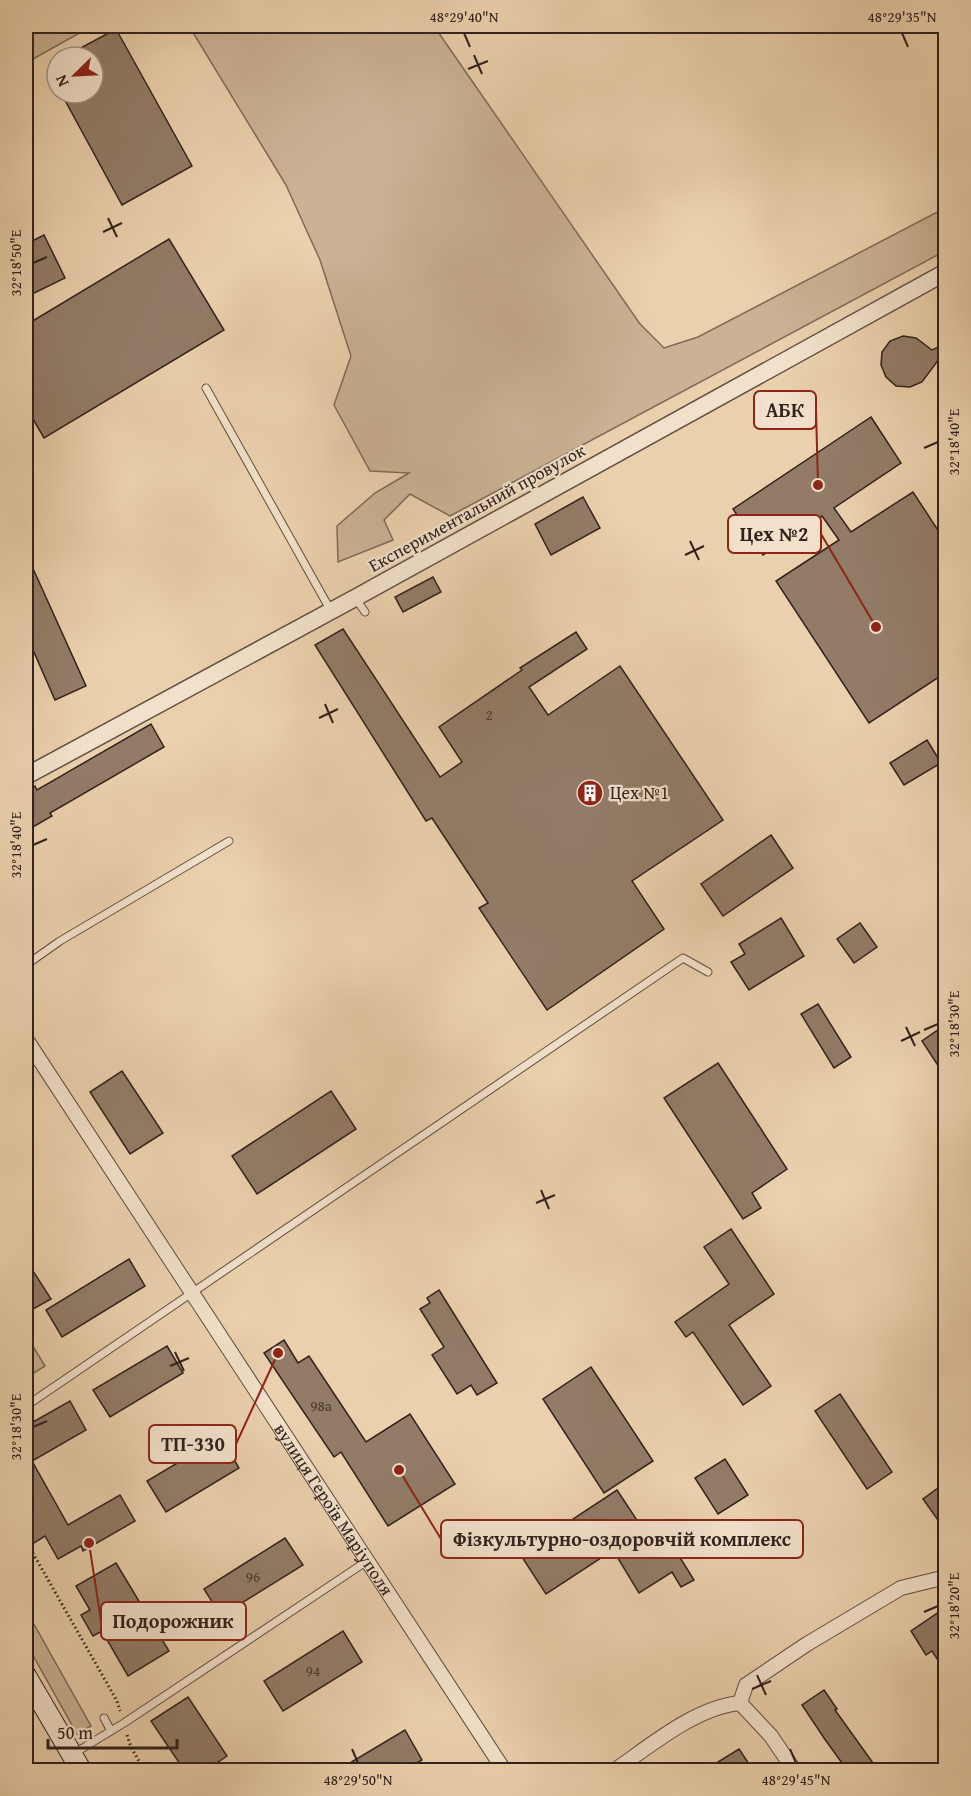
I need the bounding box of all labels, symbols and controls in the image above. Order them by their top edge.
text: 48°29'40"N [430,6,499,27]
text: 48°29'35"N [868,6,937,27]
north arrow [45,45,105,105]
text: N [48,71,74,91]
text: 32°18'50"E [5,229,26,296]
callout: АБК [754,391,816,429]
text: АБК [766,395,805,424]
text: 32°18'40"E [943,408,964,475]
street label: Експериментальний провулок [363,436,591,579]
callout: Цех №2 [728,515,821,553]
text: Цех №2 [740,519,808,548]
house number: 2 [485,704,493,725]
building icon: Цех №1 [575,778,605,808]
place label: Цех №1 [610,779,669,806]
text: 32°18'40"E [5,811,26,878]
text: 32°18'30"E [943,990,964,1057]
text: 32°18'30"E [5,1393,26,1460]
house number: 98а [310,1395,333,1416]
street label: вулиця Героїв Маріуполя [268,1417,400,1601]
callout: ТП-330 [149,1425,236,1463]
text: ТП-330 [161,1429,225,1458]
callout: Фізкультурно-оздоровчій комплекс [441,1520,803,1558]
text: Фізкультурно-оздоровчій комплекс [453,1524,791,1553]
house number: 96 [246,1566,260,1587]
text: 32°18'20"E [943,1572,964,1639]
callout: Подорожник [101,1602,246,1640]
text: Подорожник [112,1606,234,1635]
house number: 94 [306,1660,320,1681]
scale bar [48,1712,177,1750]
text: 50 m [57,1719,93,1746]
text: 48°29'50"N [324,1769,393,1790]
text: 48°29'45"N [762,1769,831,1790]

